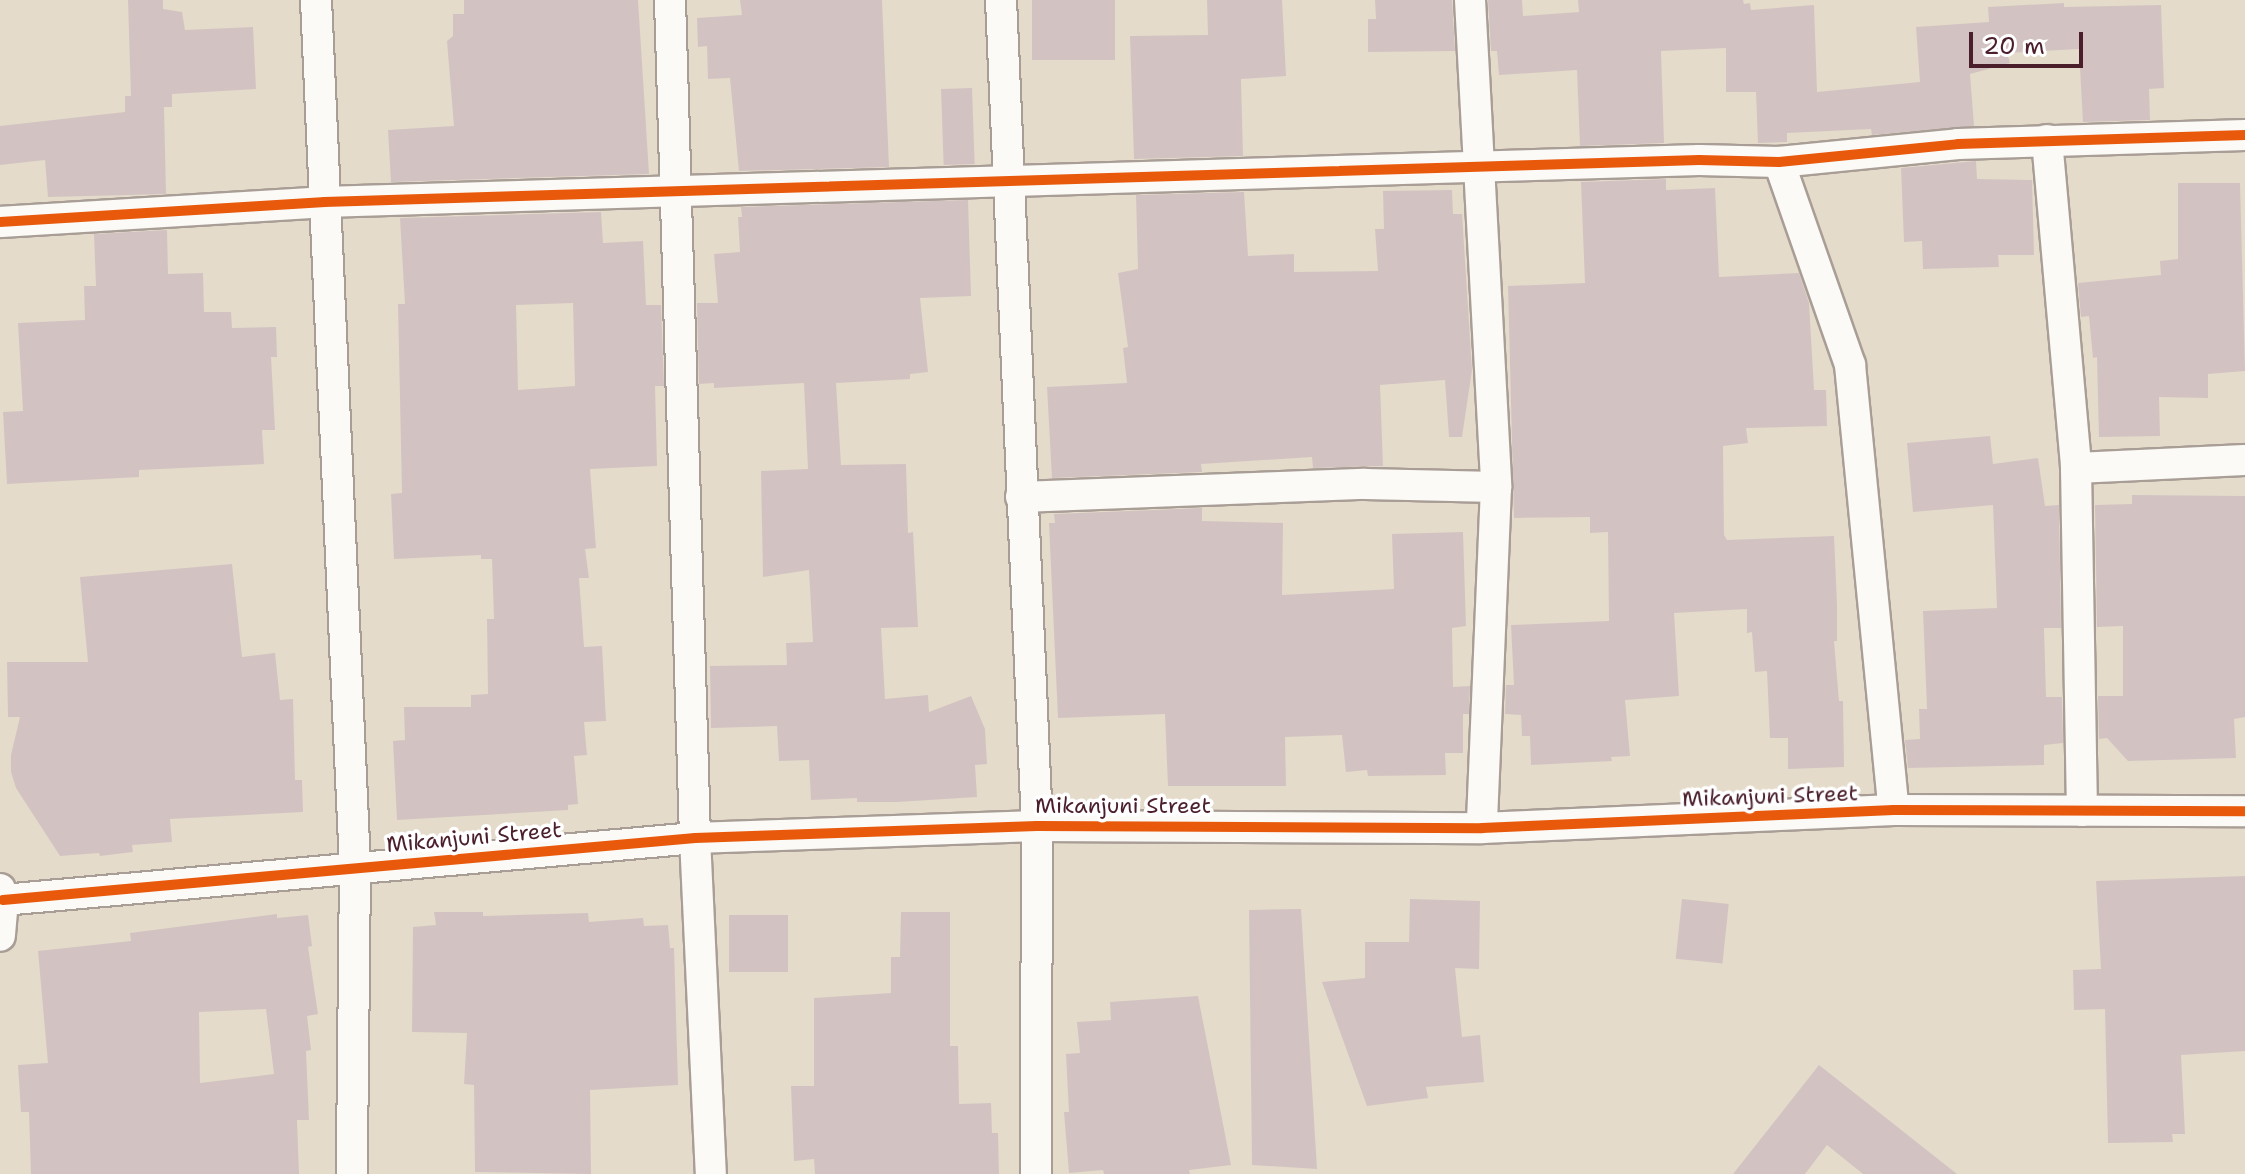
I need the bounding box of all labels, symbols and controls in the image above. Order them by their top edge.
scale bar [1973,16,2087,66]
text: 20 m [1983,30,2045,62]
street label: Mikanjuni Street [1682,780,1858,812]
street label: Mikanjuni Street [1035,793,1211,819]
street label: Mikanjuni Street [385,816,563,858]

